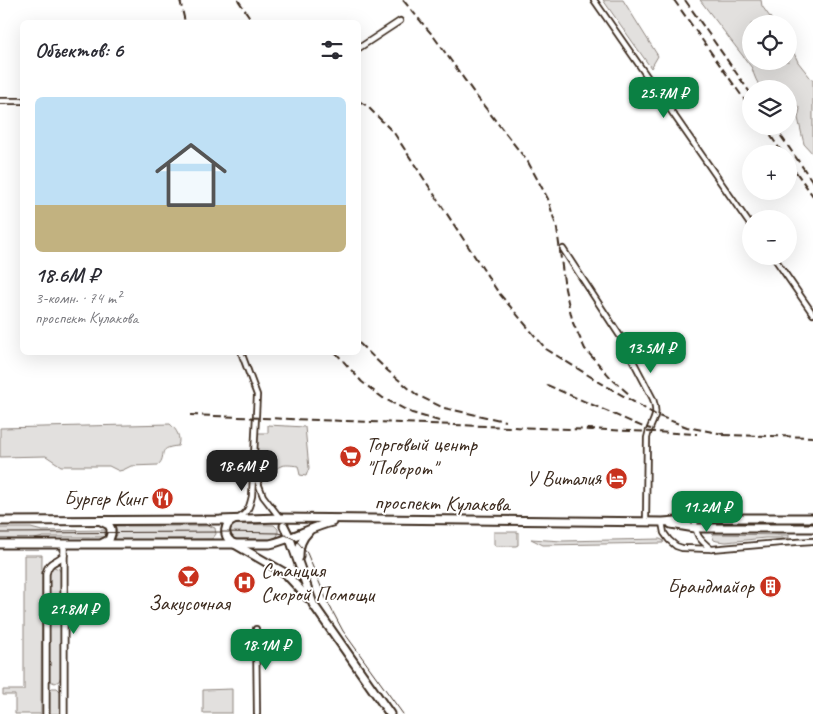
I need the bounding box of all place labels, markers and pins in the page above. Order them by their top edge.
pin: 25.7M ₽ [618,76,710,119]
pin: 13.5M ₽ [605,332,697,374]
place label: Торговый центр "Поворот" [366,431,478,481]
supermarket icon: Торговый центр "Поворот" [338,444,362,468]
pin: 18.6M ₽ [196,450,288,492]
place label: У Виталия [526,465,602,491]
hotel icon: У Виталия [605,466,629,490]
place label: Бургер Кинг [64,485,149,511]
restaurant icon: Бургер Кинг [150,486,174,510]
pin: 11.2M ₽ [661,490,753,533]
place label: Станция Скорой Помощи [261,557,376,607]
bar icon: Закусочная [177,564,201,588]
hospital icon: Станция Скорой Помощи [233,570,257,594]
place label: Брандмайор [667,573,755,599]
building icon: Брандмайор [758,574,782,598]
place label: Закусочная [148,590,231,616]
pin: 21.8M ₽ [28,592,120,635]
pin: 18.1M ₽ [220,628,312,671]

